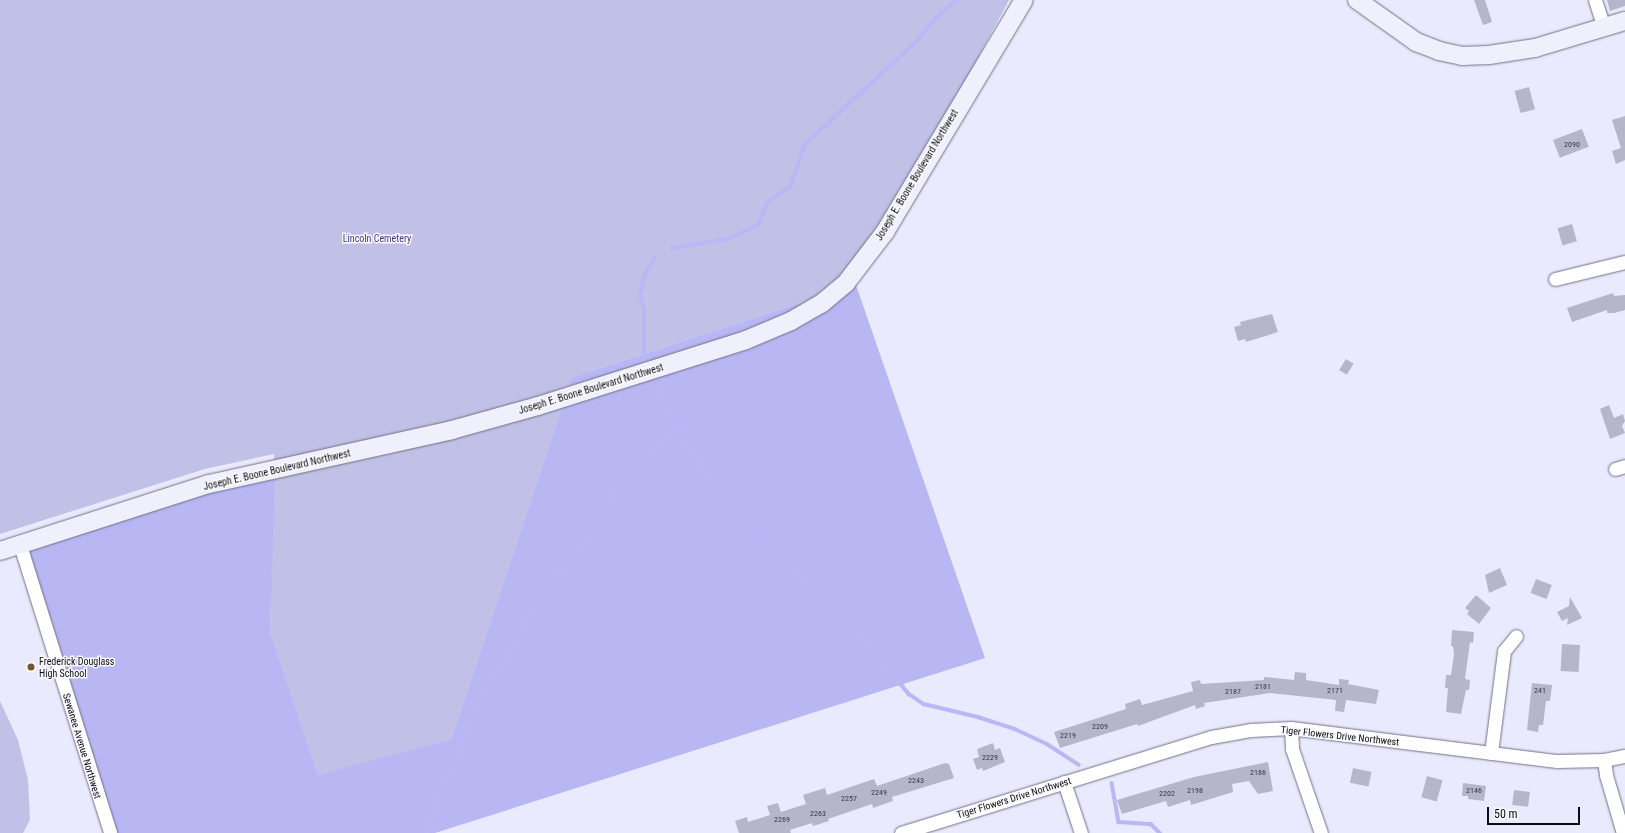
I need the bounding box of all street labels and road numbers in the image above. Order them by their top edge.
street label: Joseph E. Boone Boulevard Northwest [873,107,961,243]
street label: Joseph E. Boone Boulevard Northwest [517,361,665,417]
street label: Joseph E. Boone Boulevard Northwest [202,447,352,493]
street label: Sewanee Avenue Northwest [60,692,104,800]
street label: Tiger Flowers Drive Northwest [1280,724,1400,748]
street label: Tiger Flowers Drive Northwest [955,775,1073,821]

